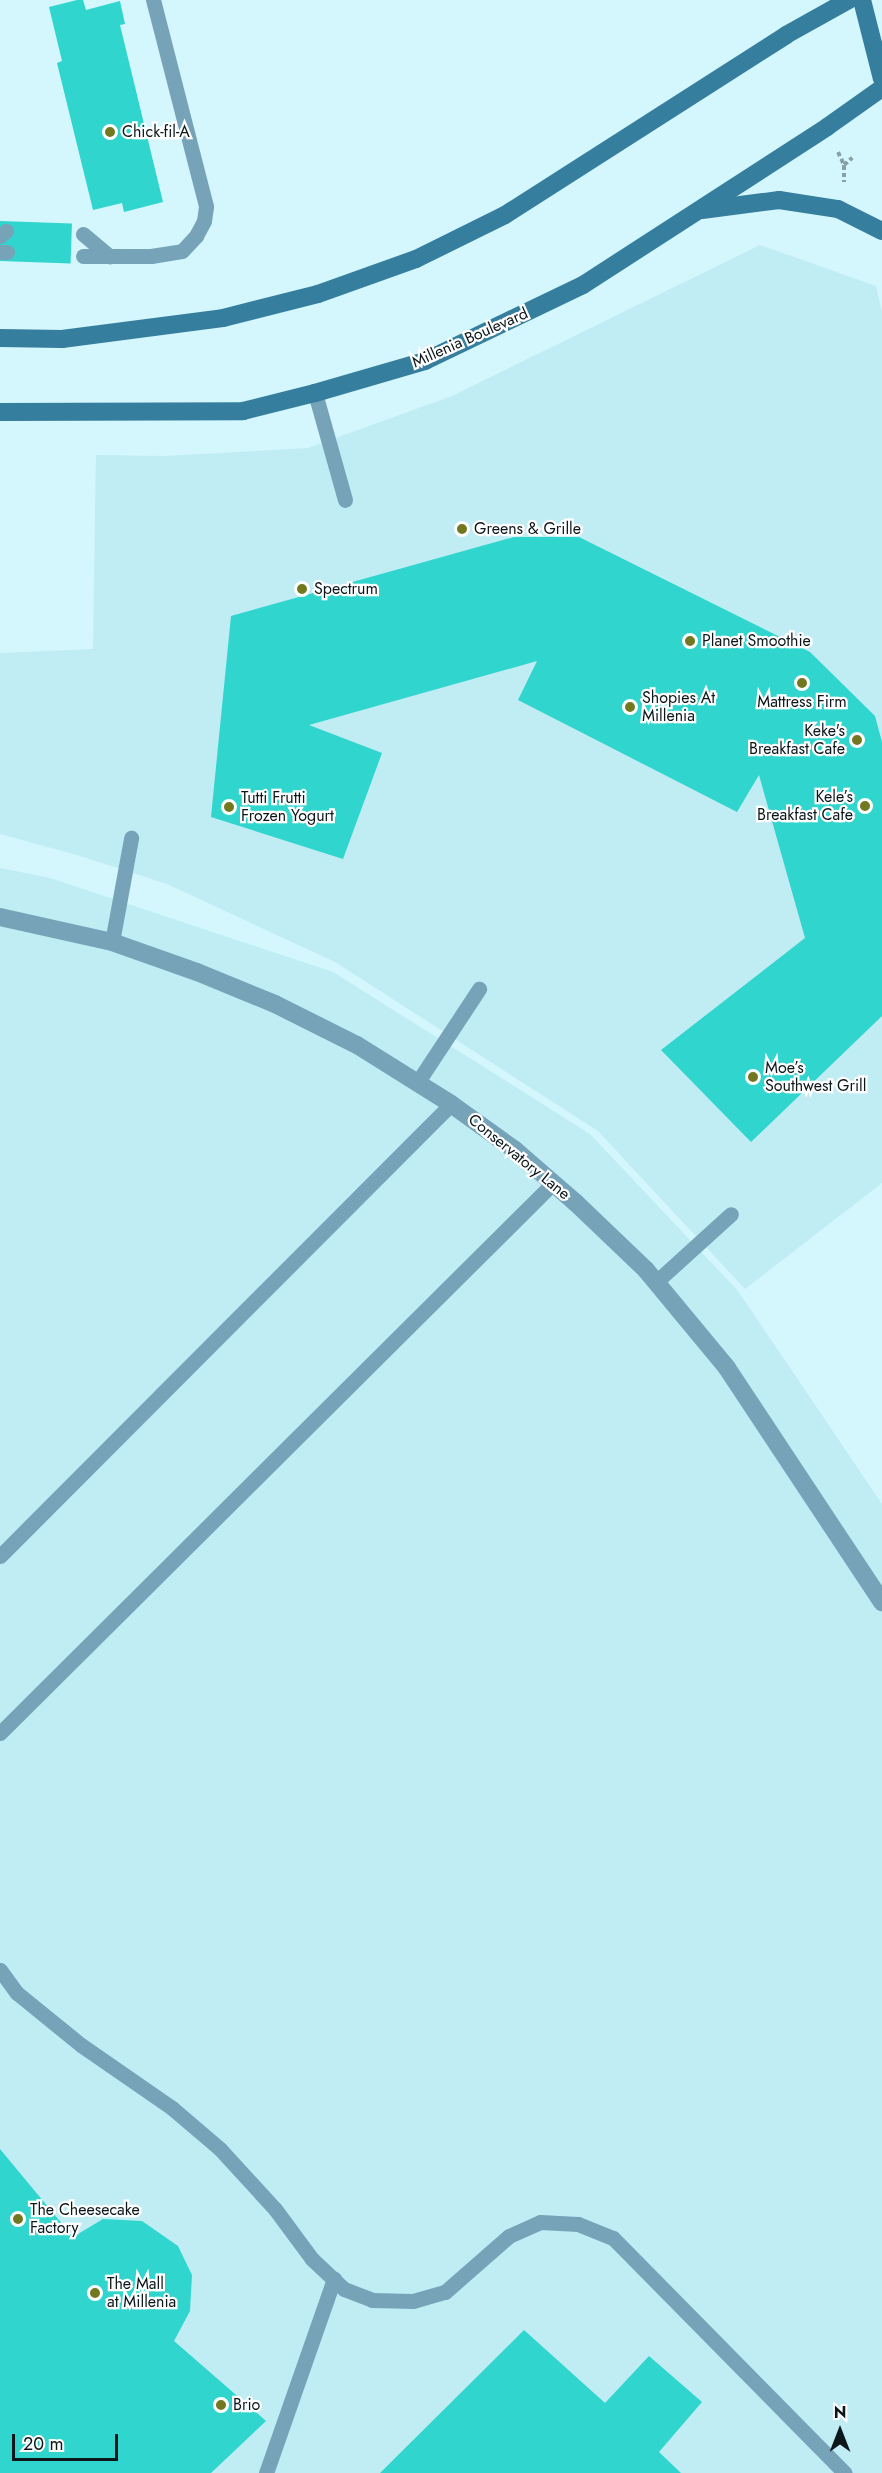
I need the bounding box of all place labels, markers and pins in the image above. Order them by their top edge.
place label: Chick-fil-A [122,122,190,142]
marker: Chick-fil-A [103,125,117,139]
place label: Greens & Grille [474,519,581,539]
marker: Greens & Grille [455,522,469,536]
place label: Spectrum [314,579,378,599]
marker: Spectrum [295,582,309,596]
place label: Planet Smoothie [702,631,811,651]
marker: Planet Smoothie [683,634,697,648]
marker: Mattress Firm [795,676,809,690]
place label: Shopies At Millenia [642,688,715,726]
place label: Mattress Firm [757,692,847,712]
marker: Shopies At Millenia [623,700,637,714]
place label: Keke's Breakfast Cafe [749,721,845,759]
marker: Keke's Breakfast Cafe [850,733,864,747]
place label: Kele’s Breakfast Cafe [757,787,853,825]
place label: Tutti Frutti Frozen Yogurt [241,788,334,826]
marker: Kele’s Breakfast Cafe [858,799,872,813]
marker: Tutti Frutti Frozen Yogurt [222,800,236,814]
place label: Moe’s Southwest Grill [765,1058,866,1096]
marker: Moe’s Southwest Grill [746,1070,760,1084]
place label: The Cheesecake Factory [30,2200,140,2238]
marker: The Cheesecake Factory [11,2212,25,2226]
place label: The Mall at Millenia [107,2274,176,2312]
marker: The Mall at Millenia [88,2286,102,2300]
place label: Brio [233,2395,260,2415]
marker: Brio [214,2398,228,2412]

